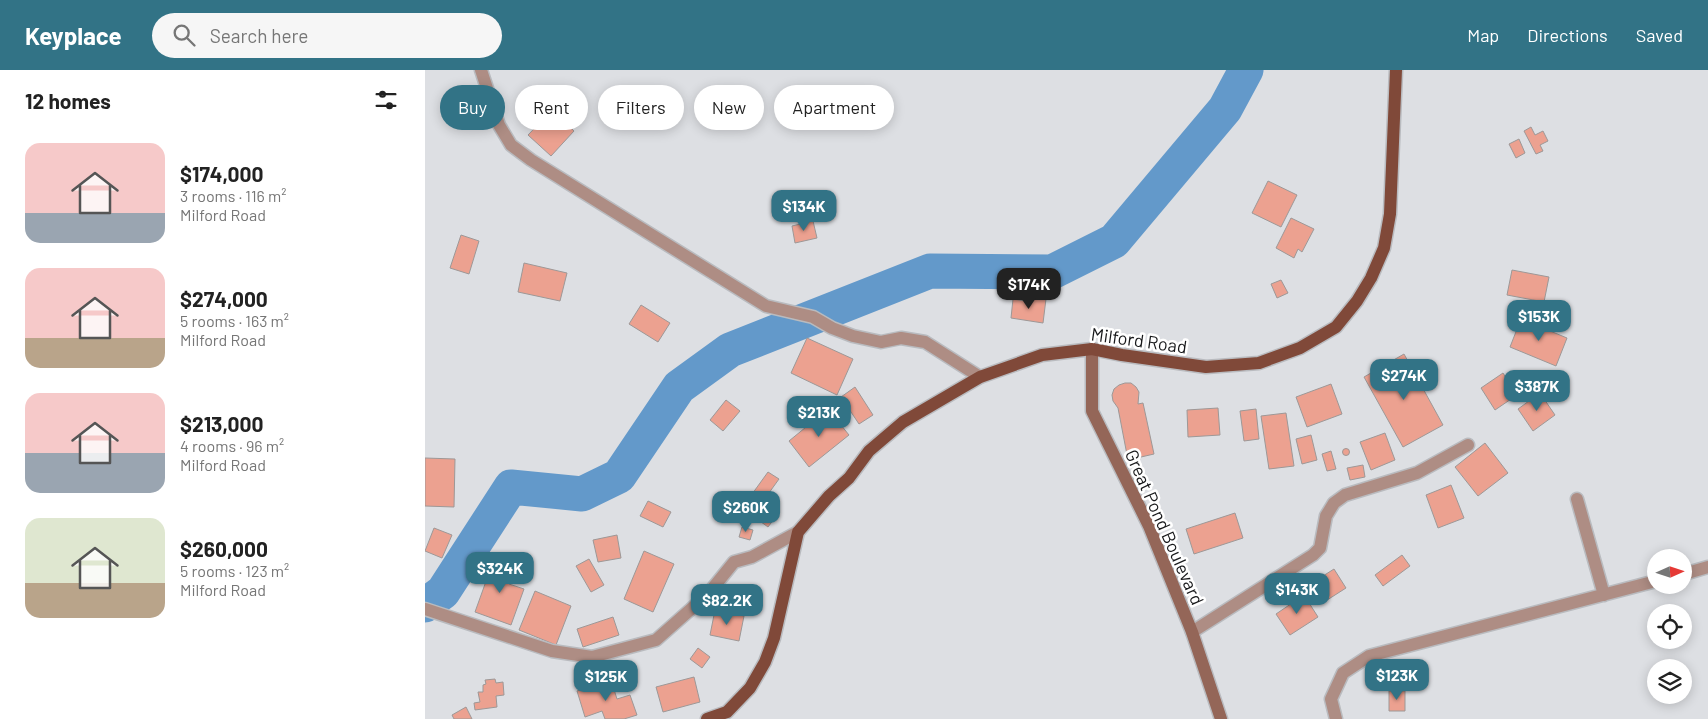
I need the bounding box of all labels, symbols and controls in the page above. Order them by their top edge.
search box [152,13,502,58]
text: Keyplace [25,21,122,50]
icon: search [170,21,198,49]
text: Search here [210,24,308,47]
text: Map [1467,24,1499,46]
text: Directions [1527,24,1608,46]
text: Saved [1636,24,1683,46]
chip: Buy [440,85,505,130]
chip: Rent [515,85,588,130]
chip: Filters [598,85,684,130]
chip: New [694,85,764,130]
chip: Apartment [774,85,894,130]
icon: filters [372,86,400,114]
text: 12 homes [25,88,111,113]
text: $174,000 [180,161,264,186]
icon: home [65,163,125,223]
text: 3 rooms · 116 m² [180,186,286,205]
pin: $134K [769,190,839,232]
text: $134K [782,196,826,215]
text: Milford Road [180,205,266,224]
pin: $174K [994,268,1064,310]
text: $174K [1008,274,1050,293]
text: $274,000 [180,286,268,311]
icon: home [65,288,125,348]
pin: $153K [1504,300,1574,342]
text: $153K [1518,306,1560,325]
text: 5 rooms · 163 m² [180,311,289,330]
street label: Milford Road [1090,322,1188,358]
text: Milford Road [180,330,266,349]
pin: $274K [1369,358,1439,401]
text: $274K [1381,365,1427,384]
pin: $387K [1502,370,1572,412]
text: $387K [1515,376,1559,395]
pin: $213K [784,396,854,438]
text: $213K [798,402,840,421]
text: $213,000 [180,411,263,436]
icon: home [65,413,125,473]
text: 4 rooms · 96 m² [180,436,284,455]
street label: Great Pond Boulevard [1121,446,1209,608]
text: Milford Road [180,455,266,474]
pin: $260K [711,490,781,533]
text: $260K [723,497,769,516]
text: $260,000 [180,536,268,561]
icon: home [65,538,125,598]
north arrow [1647,549,1693,594]
map controls [1647,549,1692,704]
pin: $324K [465,552,535,594]
text: $324K [477,558,523,577]
text: 5 rooms · 123 m² [180,561,289,580]
pin: $143K [1262,572,1332,615]
text: $143K [1275,579,1319,598]
text: Milford Road [180,580,266,599]
pin: $82.2K [686,584,768,626]
text: $82.2K [702,590,752,609]
button: locate [1647,604,1692,649]
pin: $123K [1362,658,1432,701]
button: layers [1647,659,1692,704]
pin: $125K [571,660,641,702]
text: $123K [1376,665,1418,684]
text: $125K [585,666,627,685]

